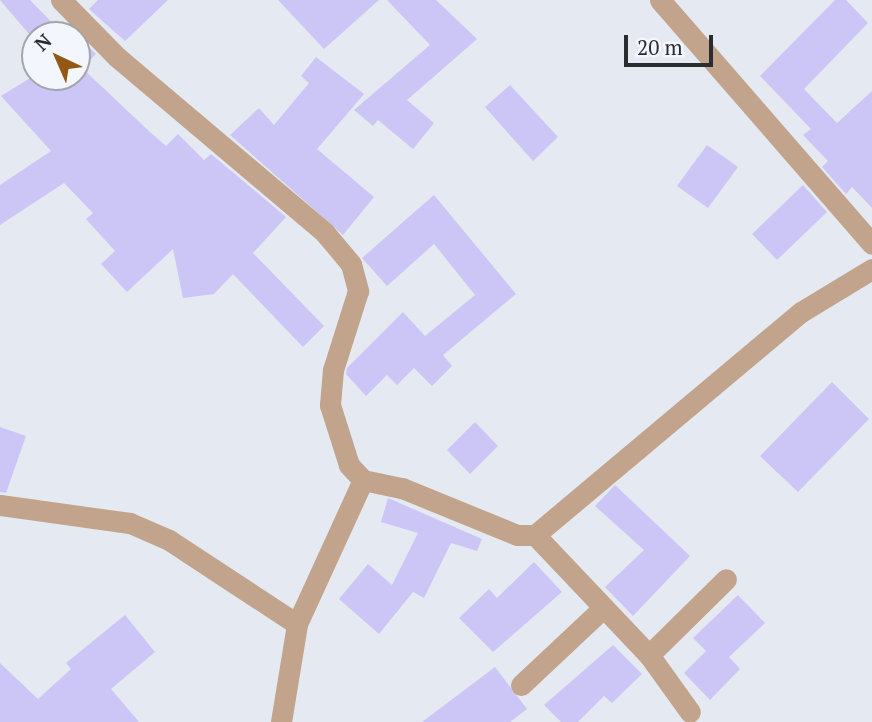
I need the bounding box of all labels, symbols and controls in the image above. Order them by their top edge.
north arrow [21,21,91,91]
scale bar [627,21,716,65]
text: N [29,28,56,56]
text: 20 m [637,33,683,61]

